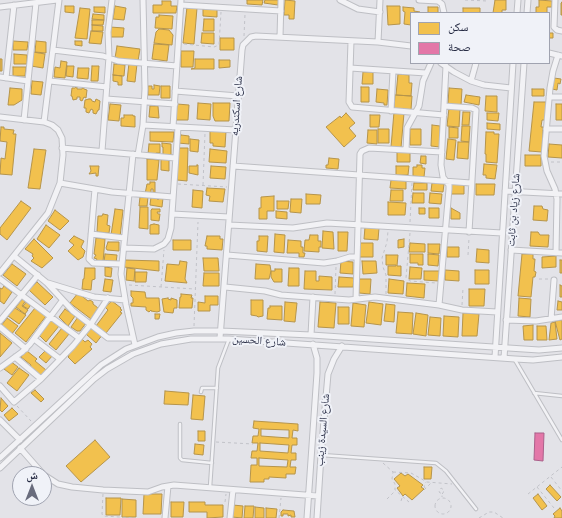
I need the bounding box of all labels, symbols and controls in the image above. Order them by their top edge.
legend [410,12,550,64]
text: سكن [448,19,468,35]
text: صحة [448,39,471,55]
street label: شارع اسكندريه [228,76,246,136]
street label: شارع زياد بن ثابت [505,173,523,247]
street label: شارع الحسين [232,333,286,349]
street label: شارع السيدة زينب [313,393,333,467]
north arrow [12,466,52,506]
text: ش [26,468,38,482]

